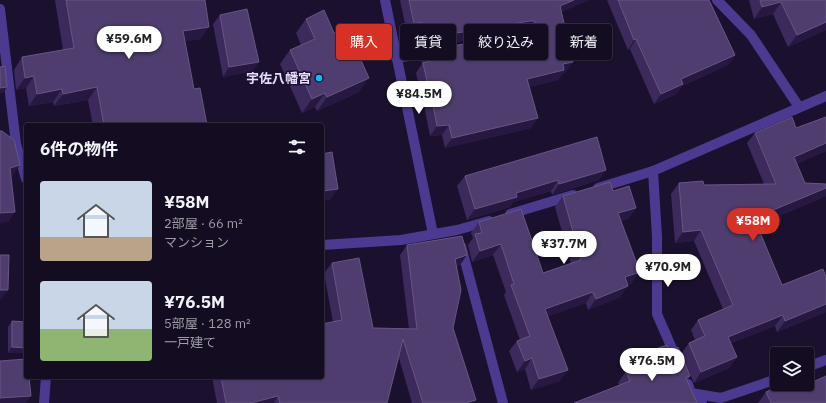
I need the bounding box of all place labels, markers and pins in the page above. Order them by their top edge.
pin: ¥59.6M [96,26,162,60]
place label: 宇佐八幡宮 [246,70,311,87]
marker: 宇佐八幡宮 [314,73,324,83]
pin: ¥84.5M [386,81,452,115]
pin: ¥58M [729,208,777,242]
pin: ¥37.7M [531,231,597,265]
pin: ¥70.9M [635,254,701,288]
pin: ¥76.5M [619,348,685,382]

